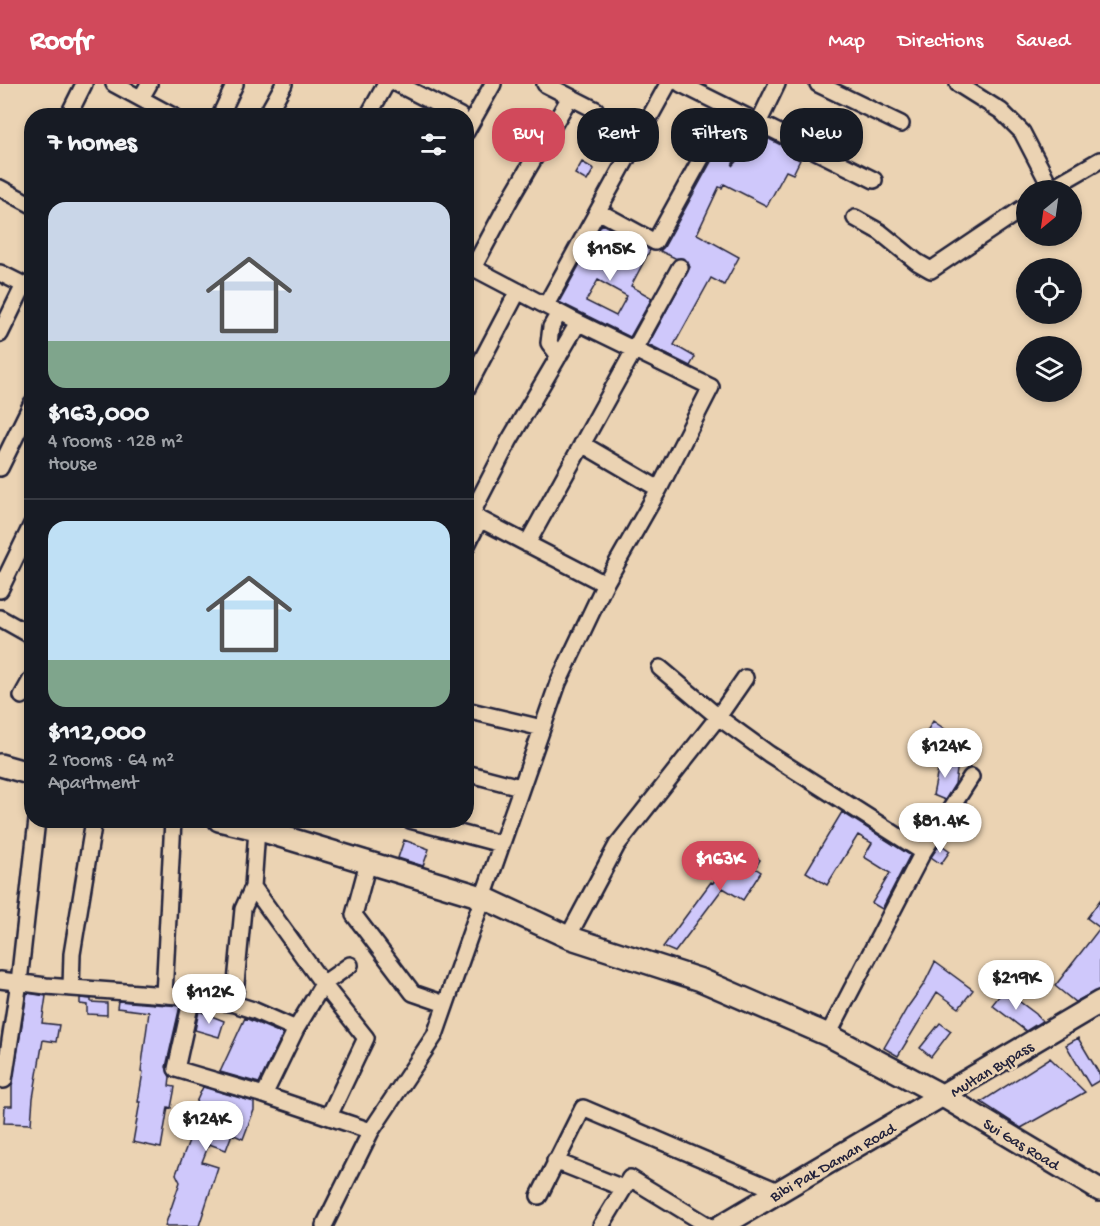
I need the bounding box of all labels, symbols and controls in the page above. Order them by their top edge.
text: Roofr [30,26,92,59]
text: Map [828,30,865,55]
text: Directions [898,30,983,55]
text: Saved [1016,30,1070,55]
chip: Buy [492,108,565,162]
chip: Rent [577,108,659,162]
chip: Filters [671,108,768,162]
chip: New [780,108,863,162]
icon: filters [417,128,450,161]
text: 7 homes [48,129,137,160]
north arrow [1016,180,1082,246]
map controls [1016,180,1082,402]
pin: $115K [568,231,652,282]
text: $115K [587,239,633,262]
icon: home [195,241,303,349]
button: locate [1016,258,1082,324]
button: layers [1016,336,1082,402]
text: $163,000 [48,400,149,431]
text: 4 rooms · 128 m² [48,431,183,454]
text: House [48,454,97,477]
icon: home [195,560,303,668]
text: $112,000 [48,719,146,750]
pin: $124K [903,728,987,779]
text: $124K [921,736,969,759]
text: 2 rooms · 64 m² [48,750,174,773]
text: Apartment [48,773,138,796]
pin: $81.4K [891,803,989,854]
text: $81.4K [913,811,967,834]
pin: $163K [678,841,762,892]
text: $163K [696,849,744,872]
pin: $219K [974,960,1058,1011]
text: $219K [992,968,1040,991]
pin: $112K [167,974,251,1025]
text: $112K [186,982,232,1005]
street label: Multan Bypass [948,1038,1039,1103]
pin: $124K [164,1101,248,1152]
text: $124K [182,1109,230,1132]
street label: Sui Gas Road [979,1116,1063,1177]
street label: Bibi Pak Daman Road [767,1120,901,1208]

